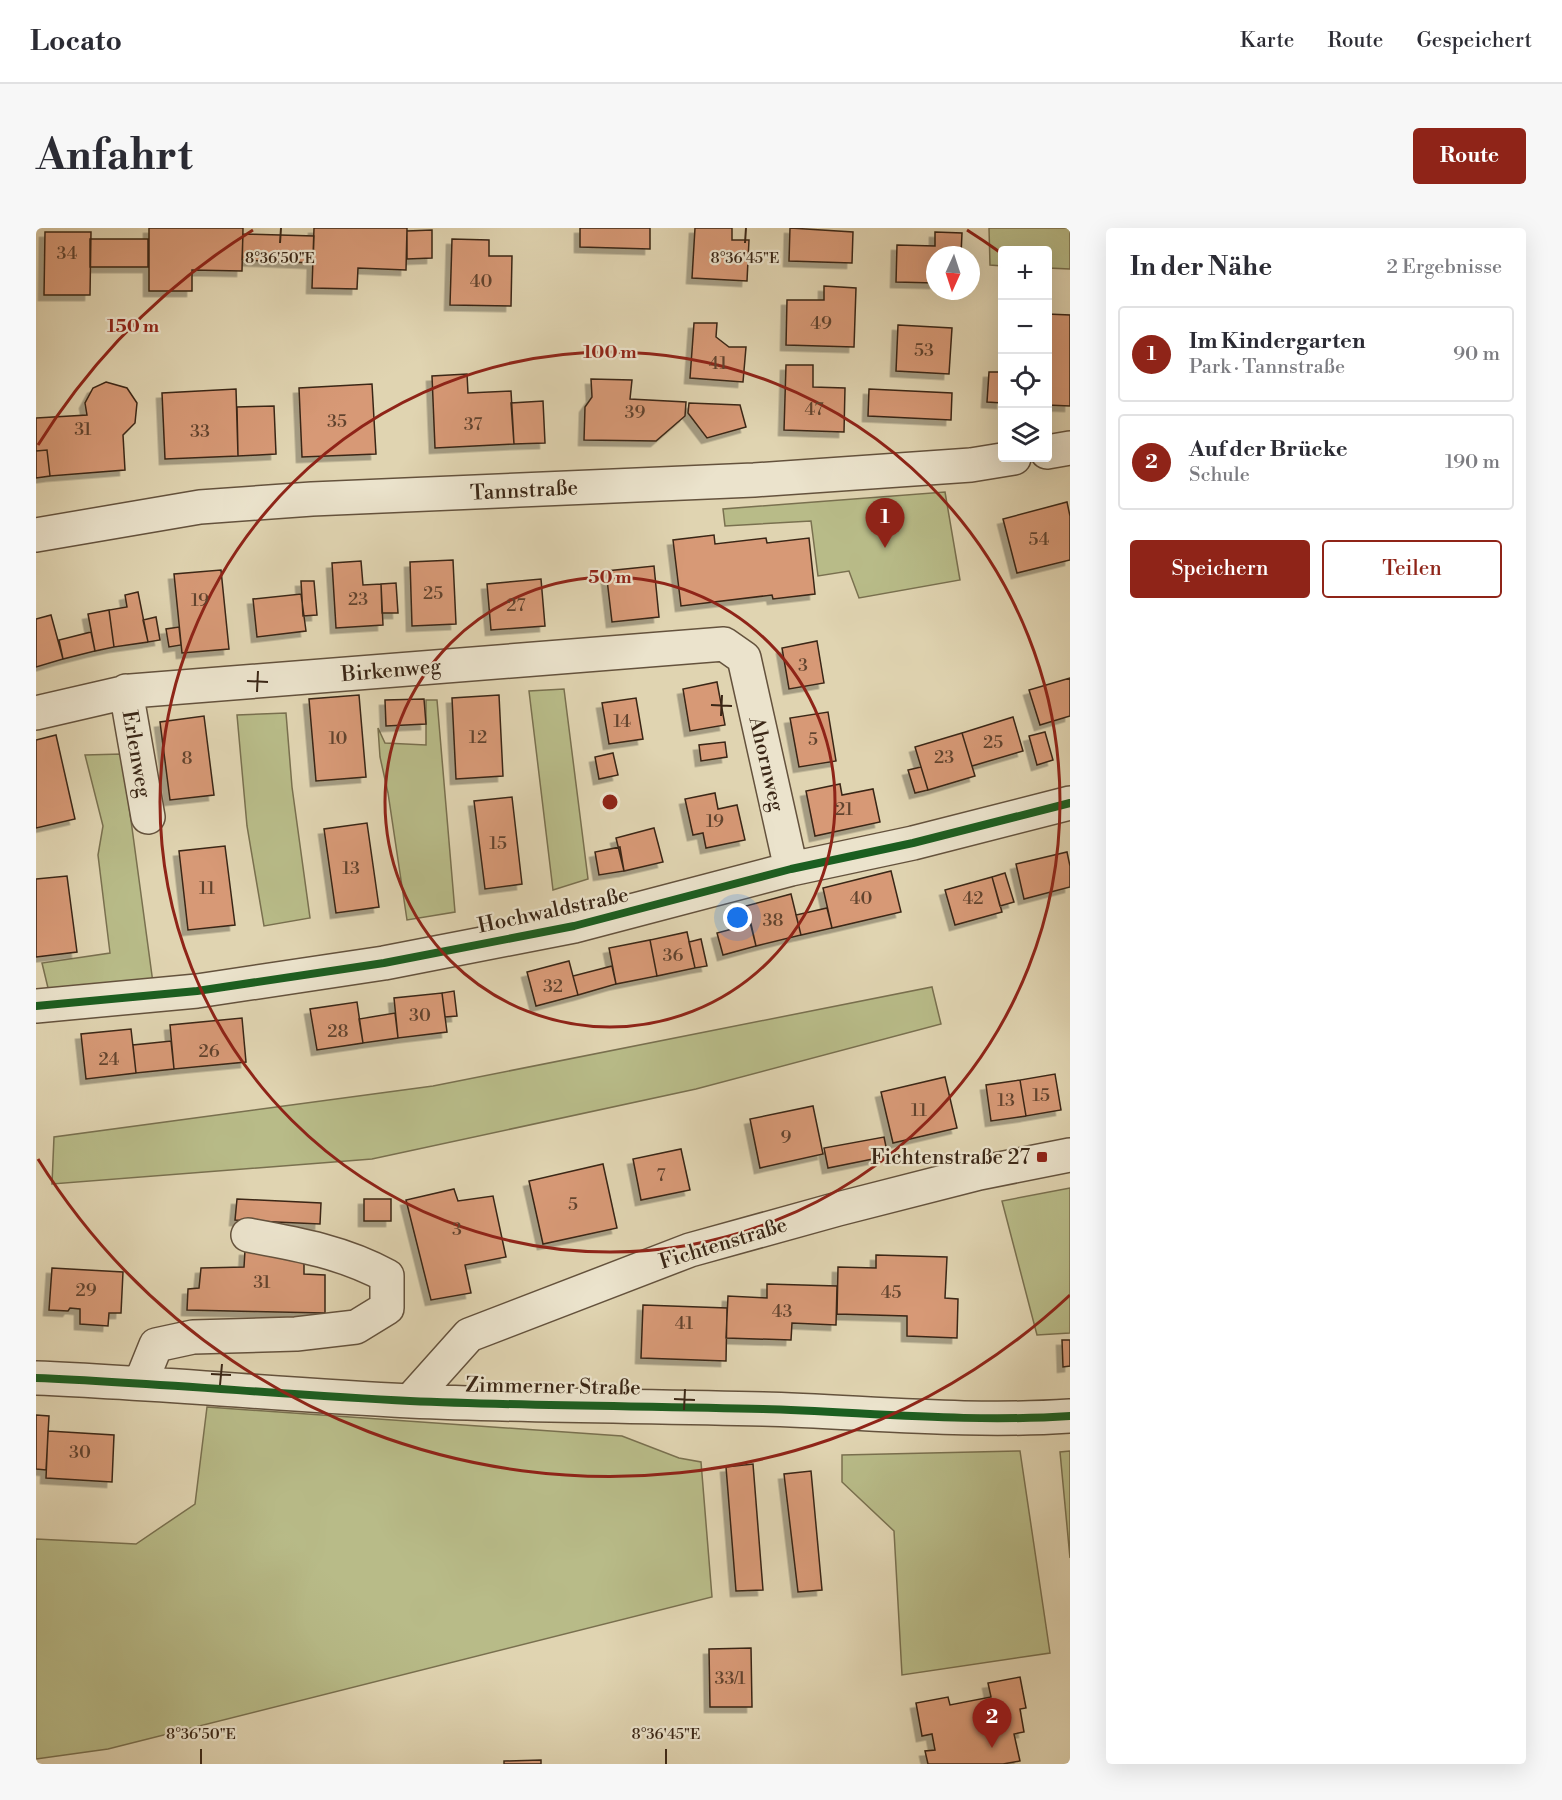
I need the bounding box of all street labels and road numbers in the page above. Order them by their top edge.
street label: Tannstraße [469,475,579,507]
street label: Birkenweg [339,654,442,688]
street label: Erlenweg [116,708,157,800]
street label: Ahornweg [742,713,790,814]
street label: Hochwaldstraße [475,882,631,940]
street label: Fichtenstraße [656,1212,791,1276]
street label: Zimmerner Straße [465,1372,641,1402]

